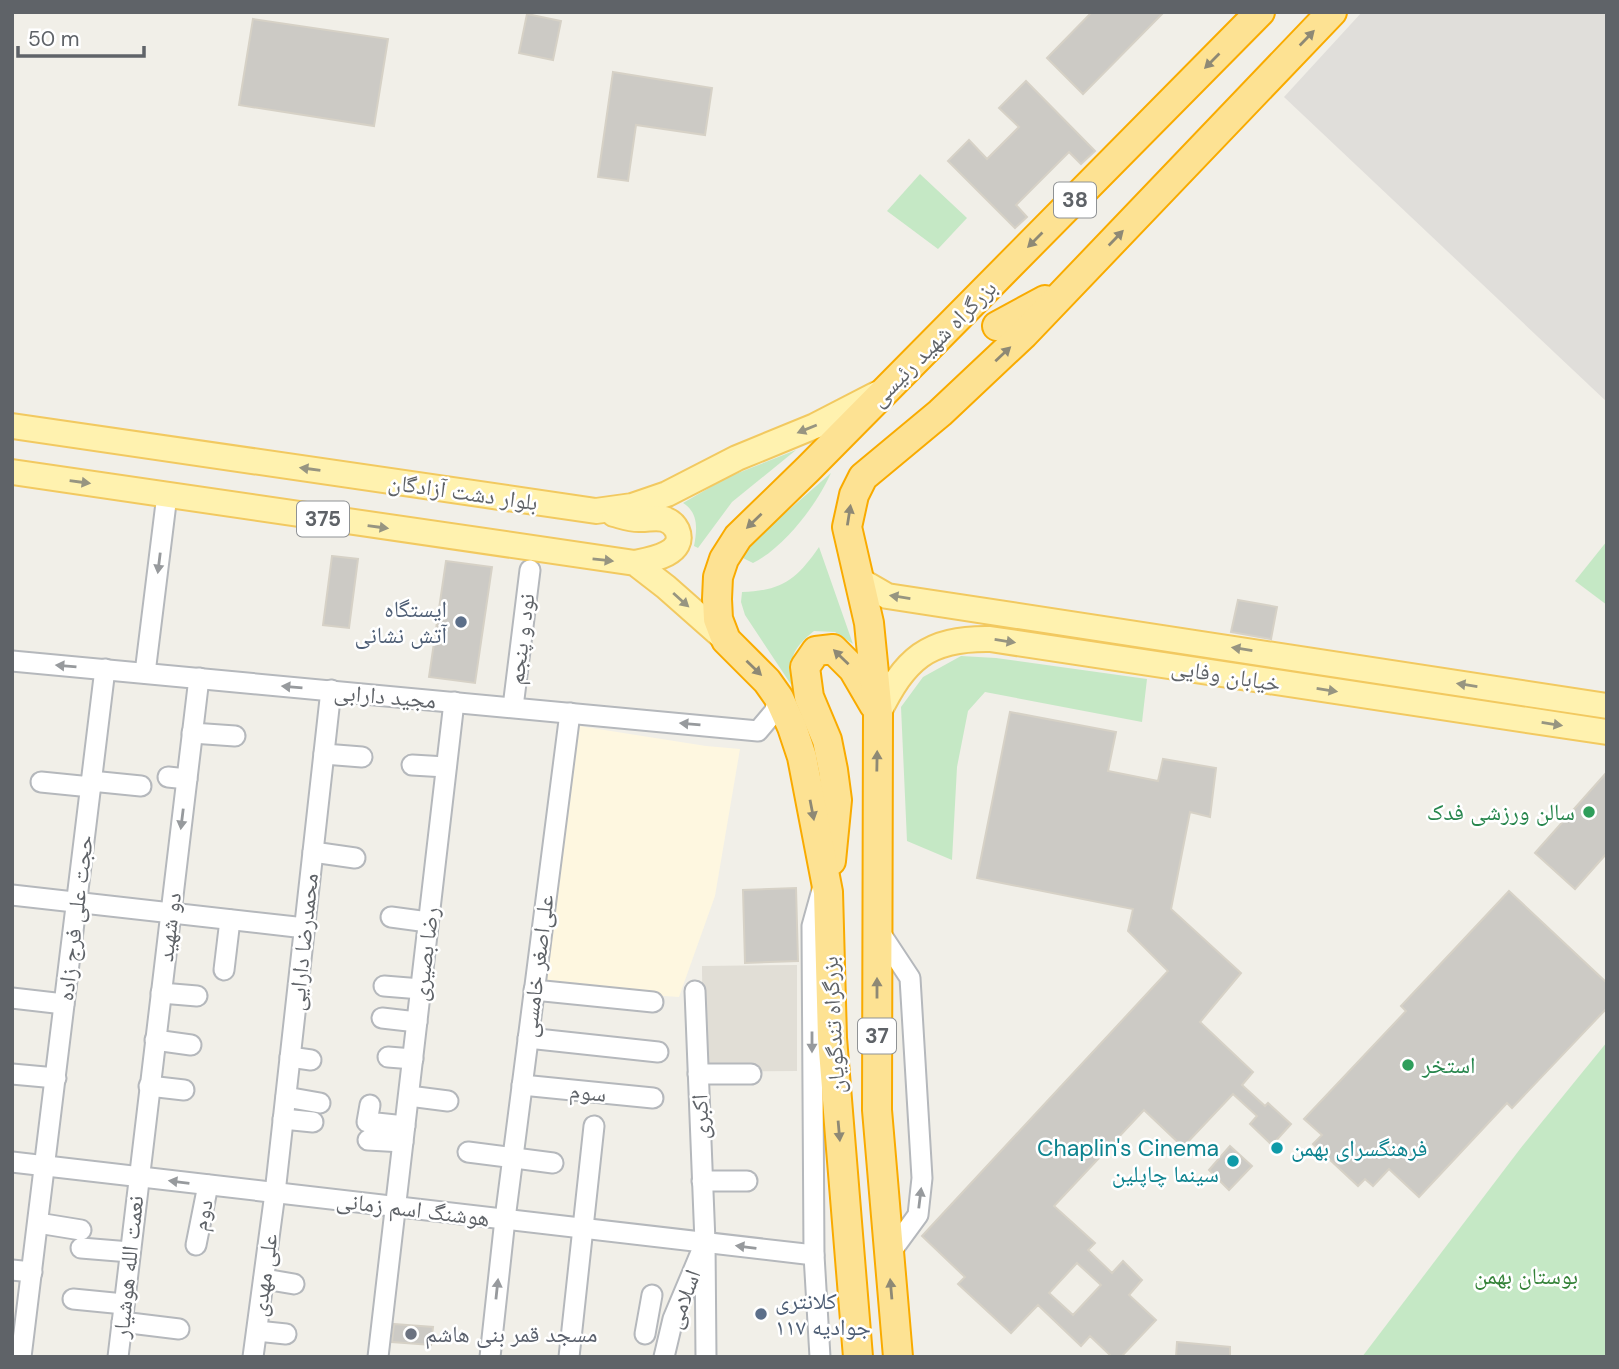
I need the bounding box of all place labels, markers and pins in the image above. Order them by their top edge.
place label: ایستگاه آتش نشانی [355,594,448,650]
marker: ایستگاه آتش نشانی [453,614,469,630]
place label: سالن ورزشی فدک [1427,797,1575,827]
marker: سالن ورزشی فدک [1581,804,1597,820]
place label: استخر [1421,1050,1476,1080]
marker: استخر [1400,1057,1416,1073]
place label: Chaplin's Cinema سینما چاپلین [1037,1133,1219,1189]
place label: فرهنگسرای بهمن [1291,1133,1427,1163]
marker: فرهنگسرای بهمن [1269,1140,1285,1156]
marker: Chaplin's Cinema سینما چاپلین [1225,1153,1241,1169]
place label: کلانتری ۱۱۷ جوادیه [775,1286,871,1342]
marker: کلانتری ۱۱۷ جوادیه [753,1306,769,1322]
place label: مسجد قمر بنی هاشم [425,1319,597,1350]
marker: مسجد قمر بنی هاشم [403,1326,419,1342]

